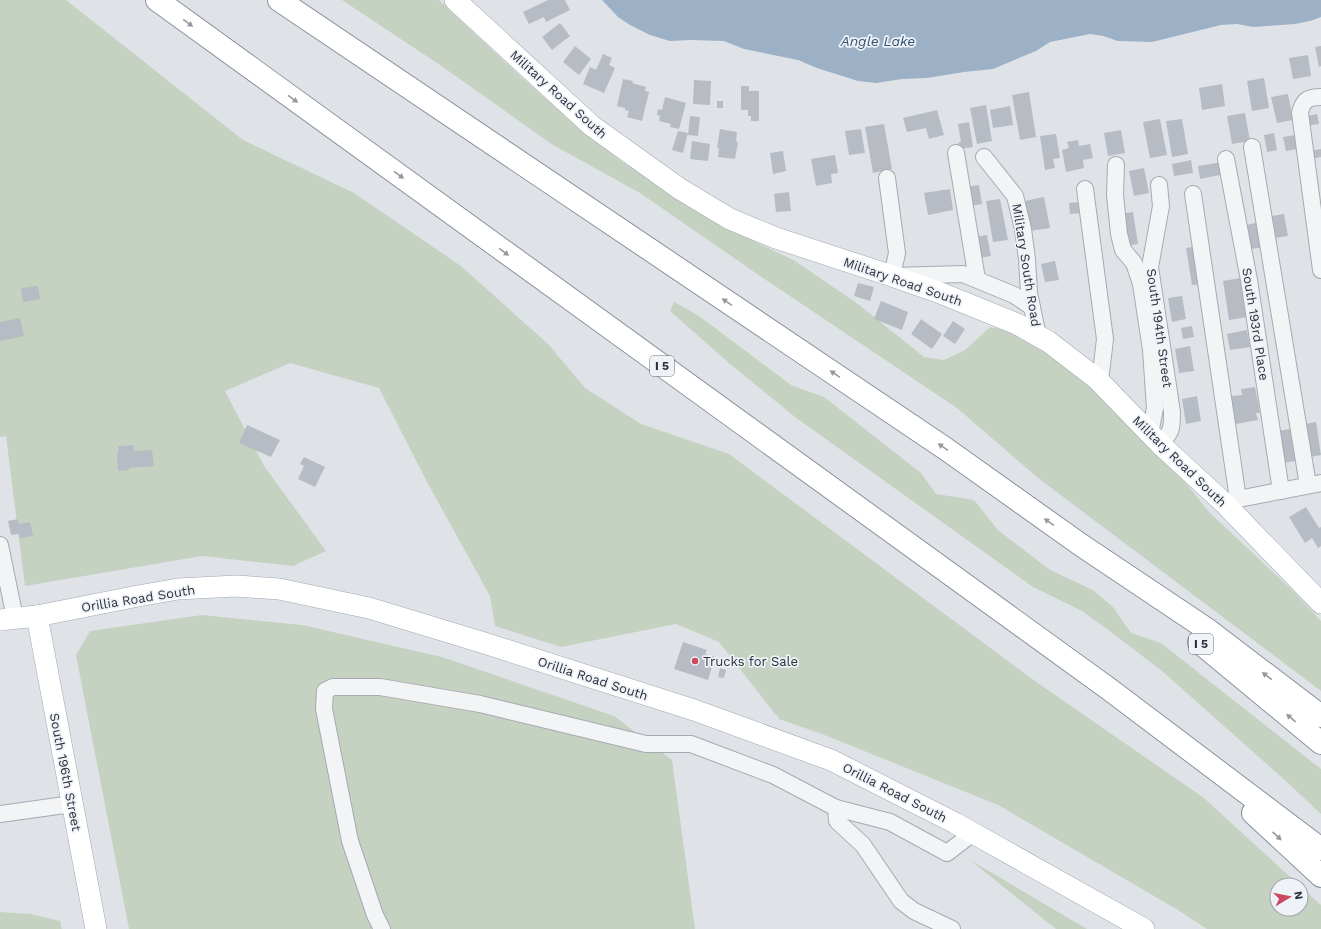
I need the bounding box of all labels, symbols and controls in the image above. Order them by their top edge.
one-way arrow [183,19,193,27]
water label: Angle Lake [840,33,915,49]
street label: Military Road South [507,47,610,142]
one-way arrow [288,95,299,103]
one-way arrow [393,171,404,180]
street label: Military South Road [1009,202,1044,328]
one-way arrow [499,248,509,256]
street label: Military Road South [841,254,964,309]
street label: South 193rd Place [1239,267,1272,382]
street label: South 194th Street [1144,268,1175,389]
one-way arrow [722,298,732,306]
road number: I 5 [650,356,674,376]
one-way arrow [829,371,841,378]
street label: Military Road South [1130,413,1230,510]
one-way arrow [937,443,948,451]
one-way arrow [1044,518,1054,526]
street label: Orillia Road South [80,582,196,615]
road number: I 5 [1189,634,1213,654]
street label: Orillia Road South [536,654,650,703]
place label: Trucks for Sale [703,654,798,669]
marker: Trucks for Sale [690,656,700,666]
one-way arrow [1262,671,1273,680]
street label: South 196th Street [47,712,84,833]
one-way arrow [1286,714,1297,723]
street label: Orillia Road South [840,760,949,825]
one-way arrow [1272,831,1282,841]
north arrow [1269,877,1309,917]
text: N [1291,890,1305,900]

